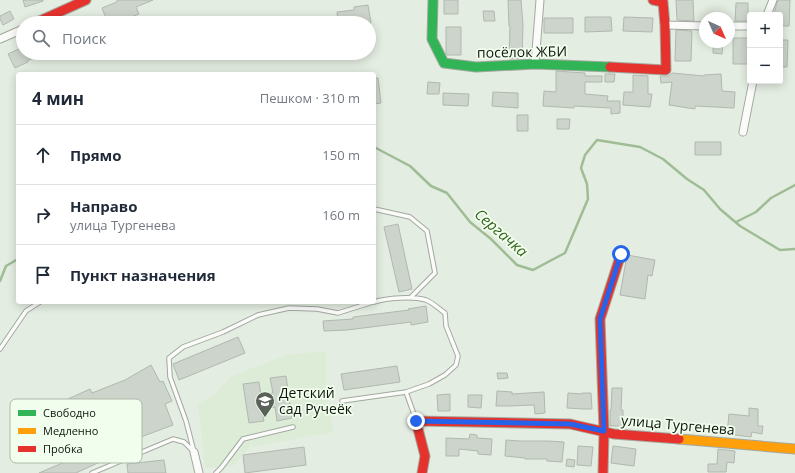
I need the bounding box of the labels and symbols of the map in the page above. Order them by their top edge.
north arrow [699,12,735,48]
street label: посёлок ЖБИ [477,41,567,62]
water label: Сергачка [471,204,533,261]
route start [612,245,630,263]
place label: Детский сад Ручеёк [279,383,353,418]
school or university icon: Детский сад Ручеёк [254,390,276,418]
legend [10,399,142,463]
text: Свободно [43,405,96,420]
street label: улица Тургенева [621,410,736,439]
route end [407,412,425,430]
text: Медленно [43,423,99,438]
text: Пробка [43,441,83,456]

